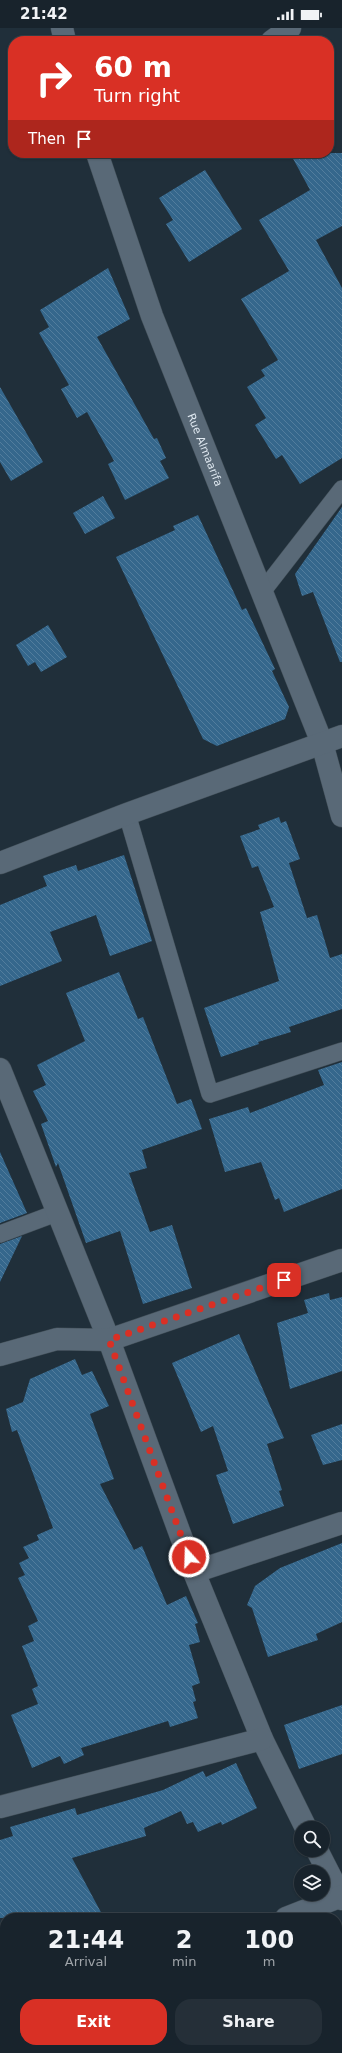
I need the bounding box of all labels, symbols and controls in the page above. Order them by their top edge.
text: 21:42 [20,5,68,23]
text: 60 m [94,51,172,84]
icon: right [28,52,80,104]
text: Turn right [94,85,180,106]
icon: arrive [73,128,95,150]
text: Then [28,130,65,148]
street label: Rue Almaarifa [184,412,225,488]
pin [267,1263,301,1297]
icon: arrive [273,1269,295,1291]
position arrow [168,1536,210,1578]
map controls [294,1821,330,1901]
button: search [294,1821,330,1857]
button: layers [294,1865,330,1901]
text: 21:44 [48,1926,124,1954]
text: 2 [176,1926,192,1954]
text: 100 [244,1926,294,1954]
text: Arrival [65,1954,107,1969]
text: min [172,1954,196,1969]
text: m [263,1954,276,1969]
button: Exit [20,1999,167,2045]
button: Share [175,1999,322,2045]

